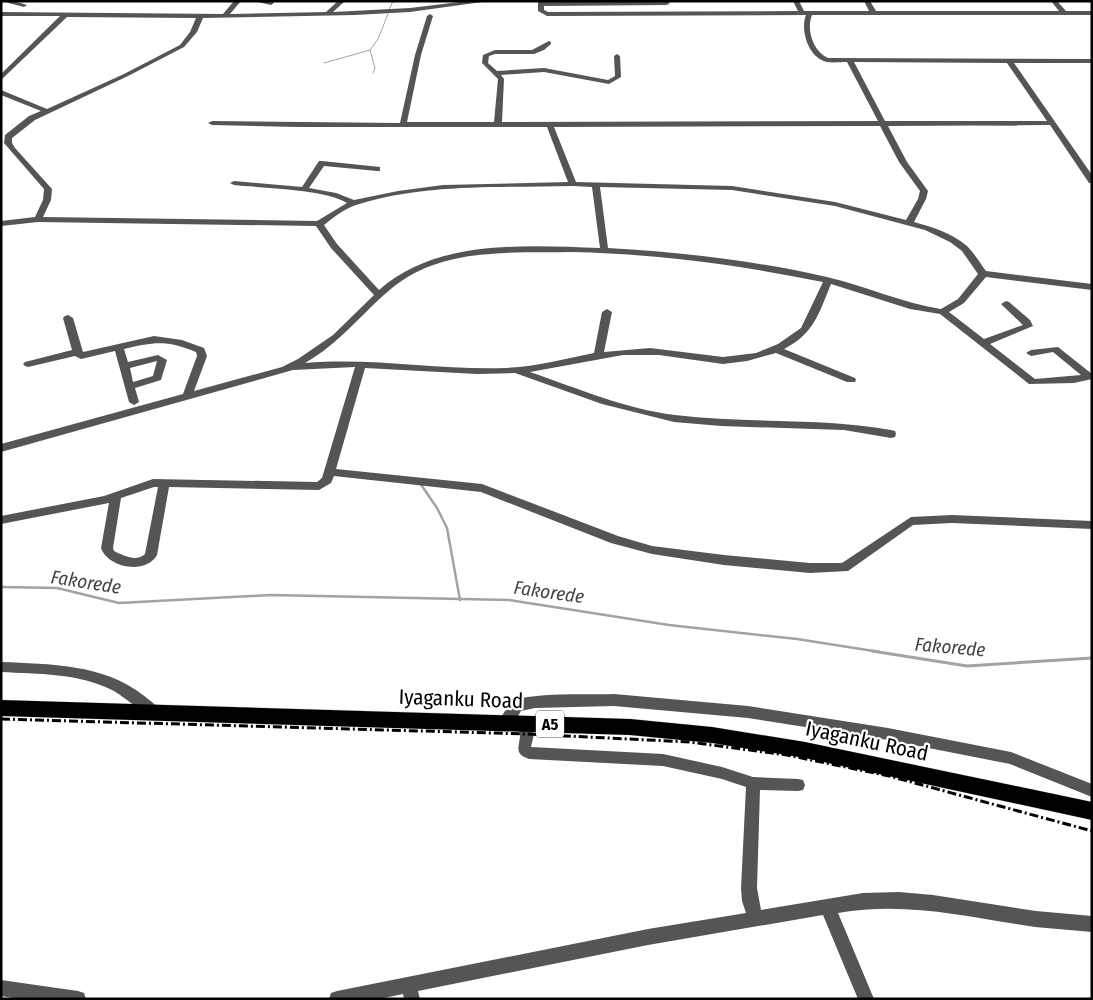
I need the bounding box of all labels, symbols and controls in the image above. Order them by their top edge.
water label: Fakorede [49,565,123,599]
water label: Fakorede [512,576,586,608]
water label: Fakorede [914,632,986,662]
street label: Iyaganku Road [398,684,524,714]
road number: A5 [536,711,564,738]
street label: Iyaganku Road [803,715,931,767]

